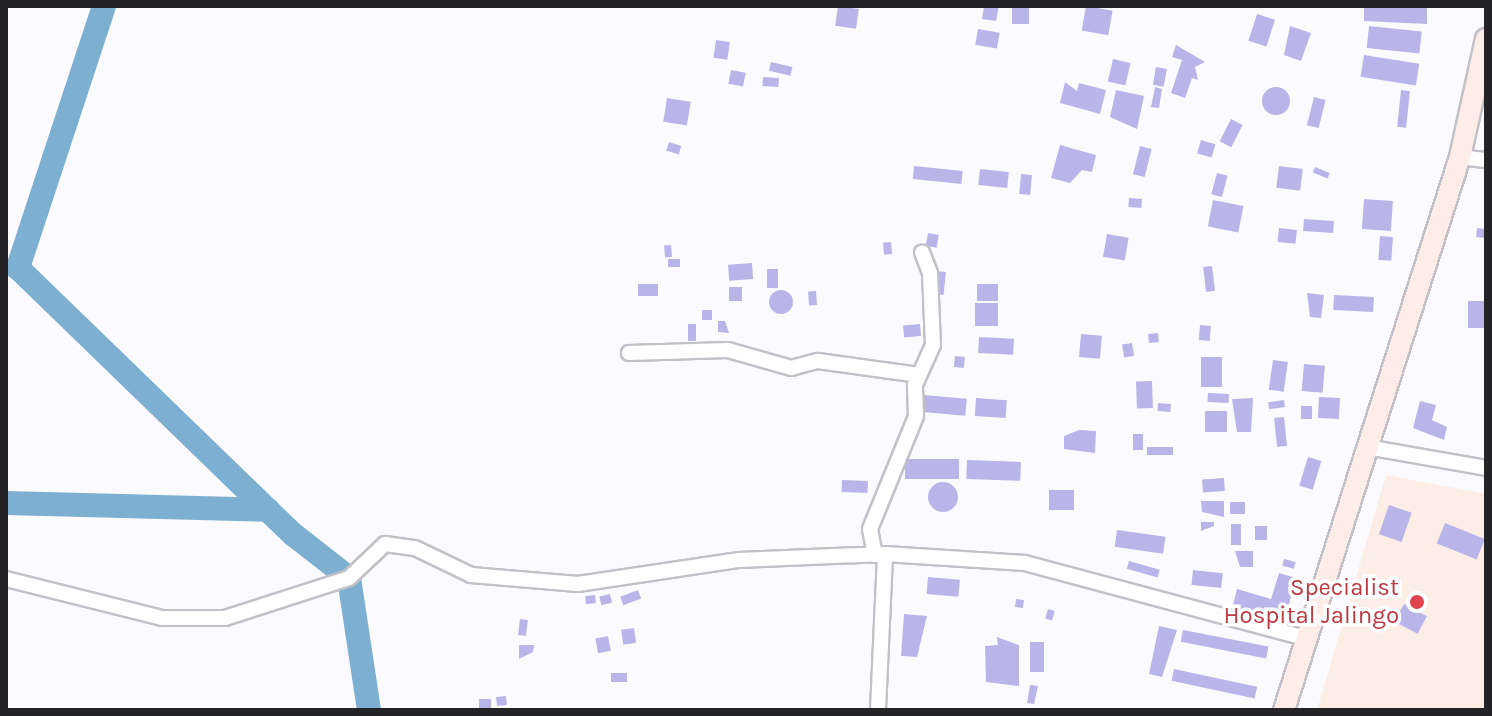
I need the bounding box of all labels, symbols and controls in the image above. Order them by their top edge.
place label: Specialist Hospital Jalingo [1223,574,1399,630]
marker: Specialist Hospital Jalingo [1406,591,1428,613]

